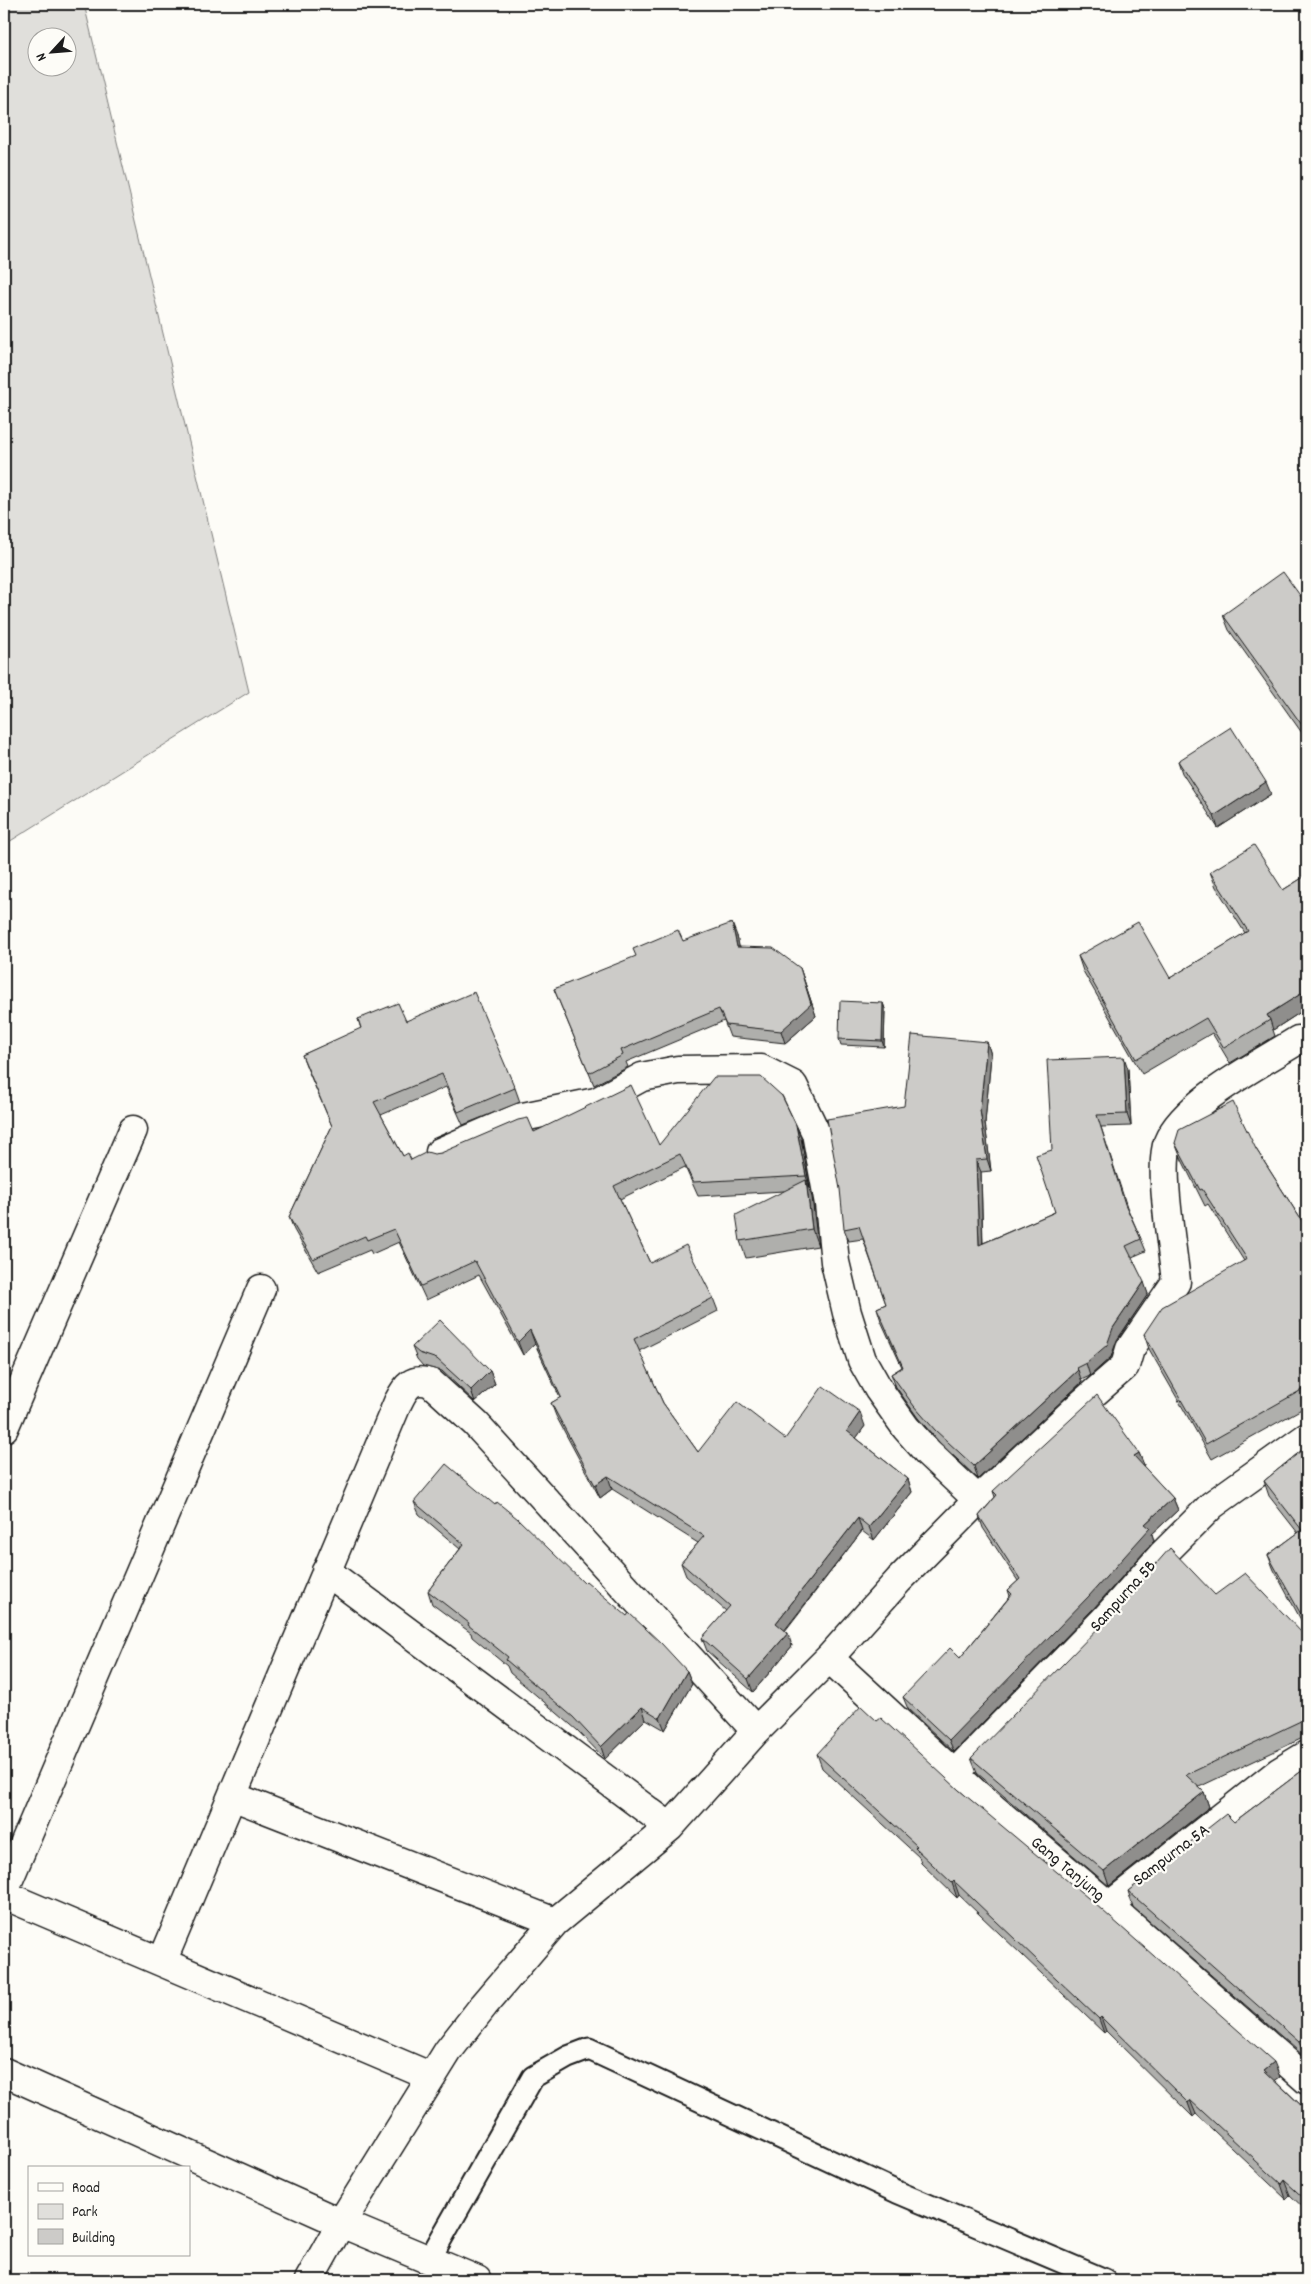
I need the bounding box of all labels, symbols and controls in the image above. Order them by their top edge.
north arrow [28,28,78,78]
text: N [32,49,53,64]
street label: Sampurna 5B [1085,1555,1163,1639]
street label: Sampurna 5A [1128,1819,1216,1893]
street label: Gang Tanjung [1024,1831,1110,1909]
legend [28,2166,190,2256]
text: Road [72,2178,100,2200]
text: Park [72,2202,98,2224]
text: Building [72,2228,115,2250]

